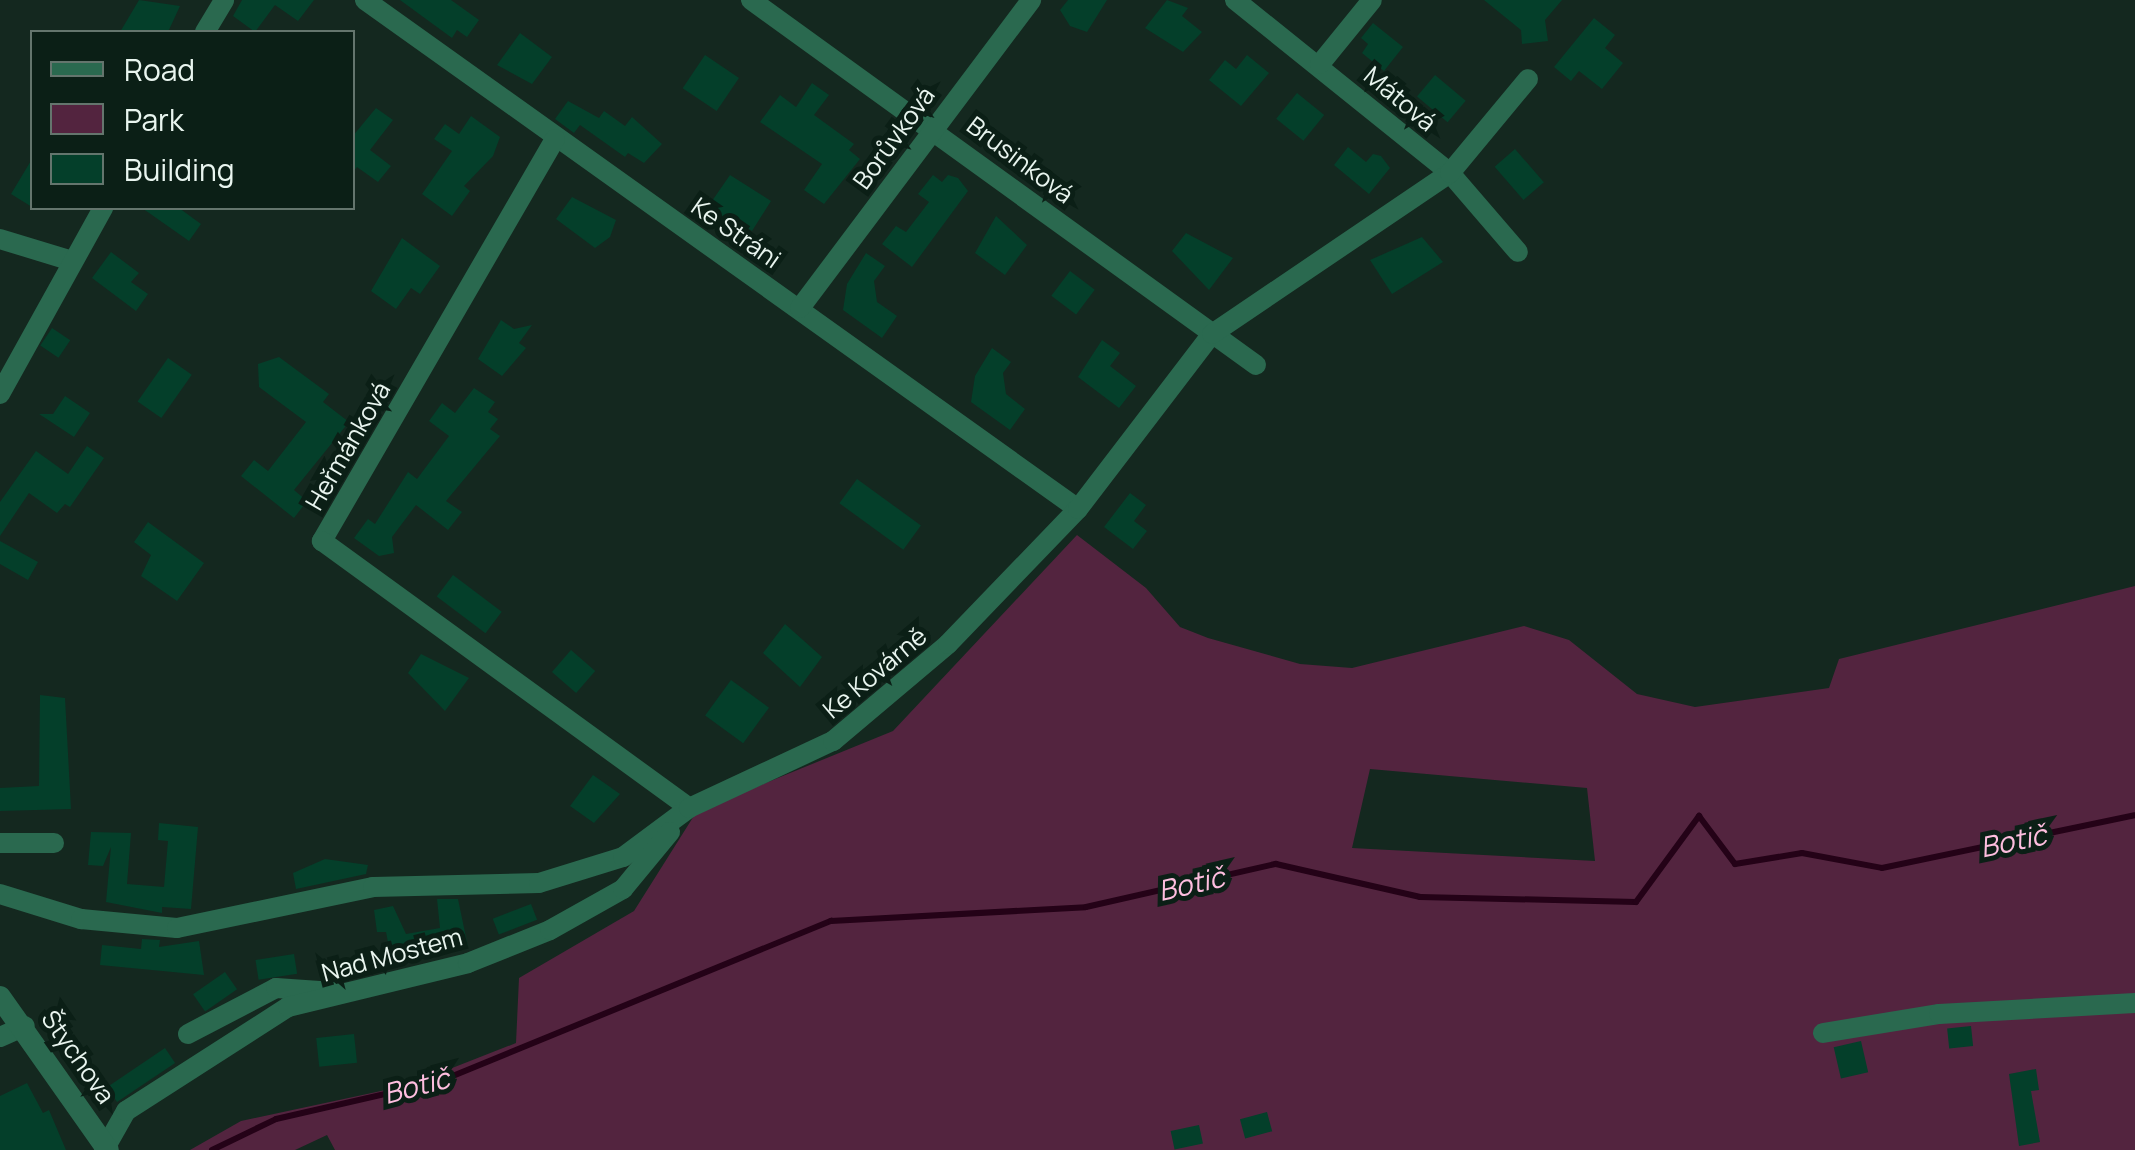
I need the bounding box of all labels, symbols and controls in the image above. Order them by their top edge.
legend [30,30,355,210]
text: Road [124,49,195,90]
street label: Mátová [1358,60,1442,138]
street label: Borůvková [847,81,941,195]
text: Park [124,99,184,140]
street label: Brusinková [961,110,1079,210]
text: Building [124,149,235,190]
street label: Ke Stráni [686,191,786,275]
street label: Heřmánková [299,377,397,515]
street label: Ke Kovárně [817,621,933,725]
water label: Botič [1977,817,2049,863]
water label: Botič [1155,859,1227,907]
street label: Nad Mostem [318,922,466,988]
street label: Štychova [35,1005,121,1109]
water label: Botič [379,1060,453,1110]

